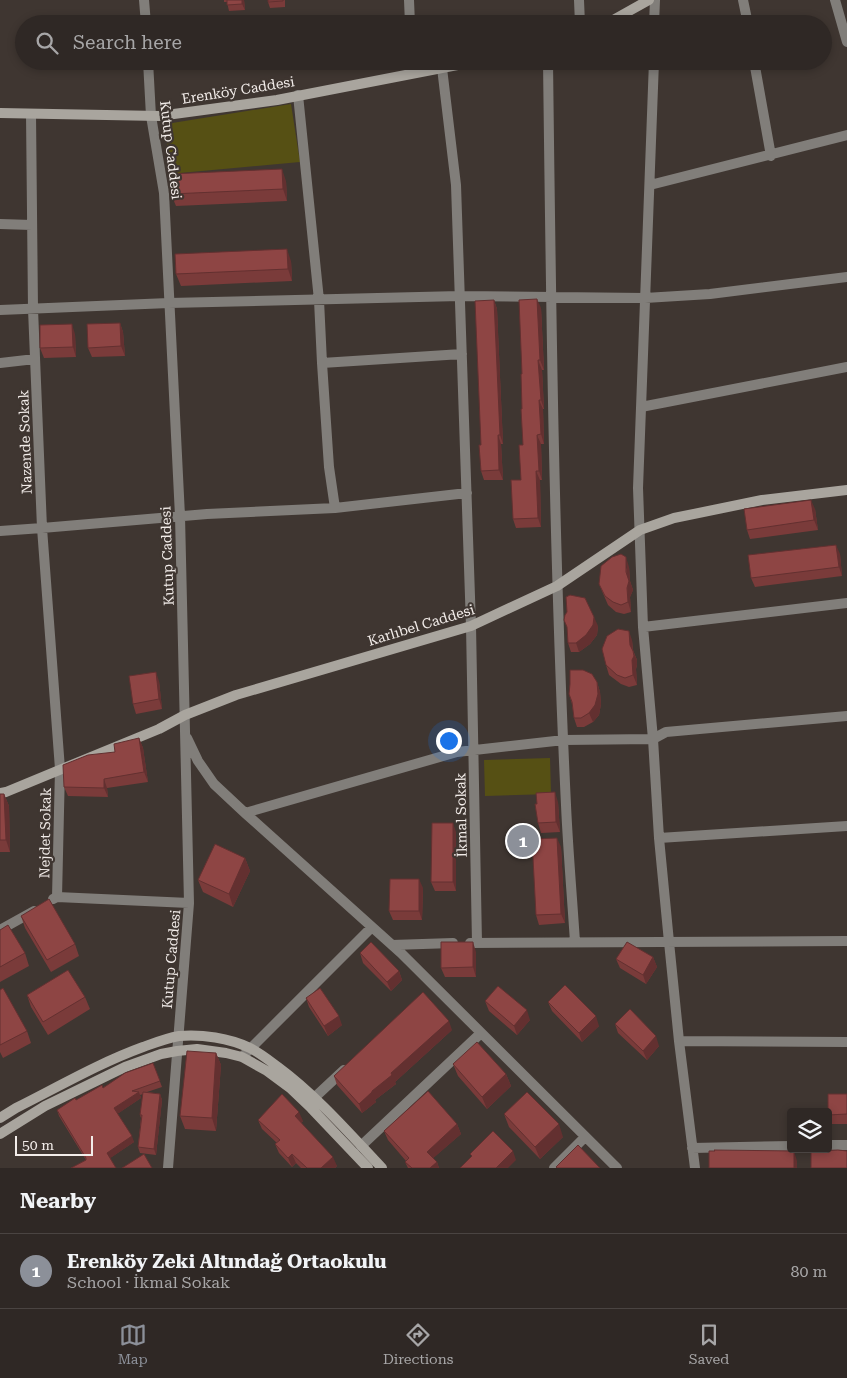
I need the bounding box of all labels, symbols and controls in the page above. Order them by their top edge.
search box [15,15,832,70]
icon: search [33,29,61,57]
text: Search here [73,31,182,54]
street label: Erenköy Caddesi [180,73,296,107]
street label: Kutup Caddesi [157,100,185,201]
street label: Nazende Sokak [15,389,35,494]
street label: Kutup Caddesi [157,506,177,606]
street label: Karlıbel Caddesi [366,601,477,649]
your location [436,728,462,754]
street label: İkmal Sokak [452,772,470,858]
street label: Nejdet Sokak [36,787,54,878]
pin: 1 [507,822,539,860]
street label: Kutup Caddesi [159,908,183,1009]
map controls [787,1108,832,1153]
button: layers [787,1108,832,1153]
scale bar [15,1133,92,1156]
text: 50 m [22,1137,54,1153]
text: Nearby [20,1189,96,1213]
text: Erenköy Zeki Altındağ Ortaokulu [67,1250,386,1273]
text: 1 [32,1262,40,1281]
text: 80 m [790,1262,827,1281]
text: School · İkmal Sokak [67,1273,230,1292]
tab: Map [118,1321,148,1367]
tab: Directions [383,1321,453,1367]
tab: Saved [689,1321,729,1367]

